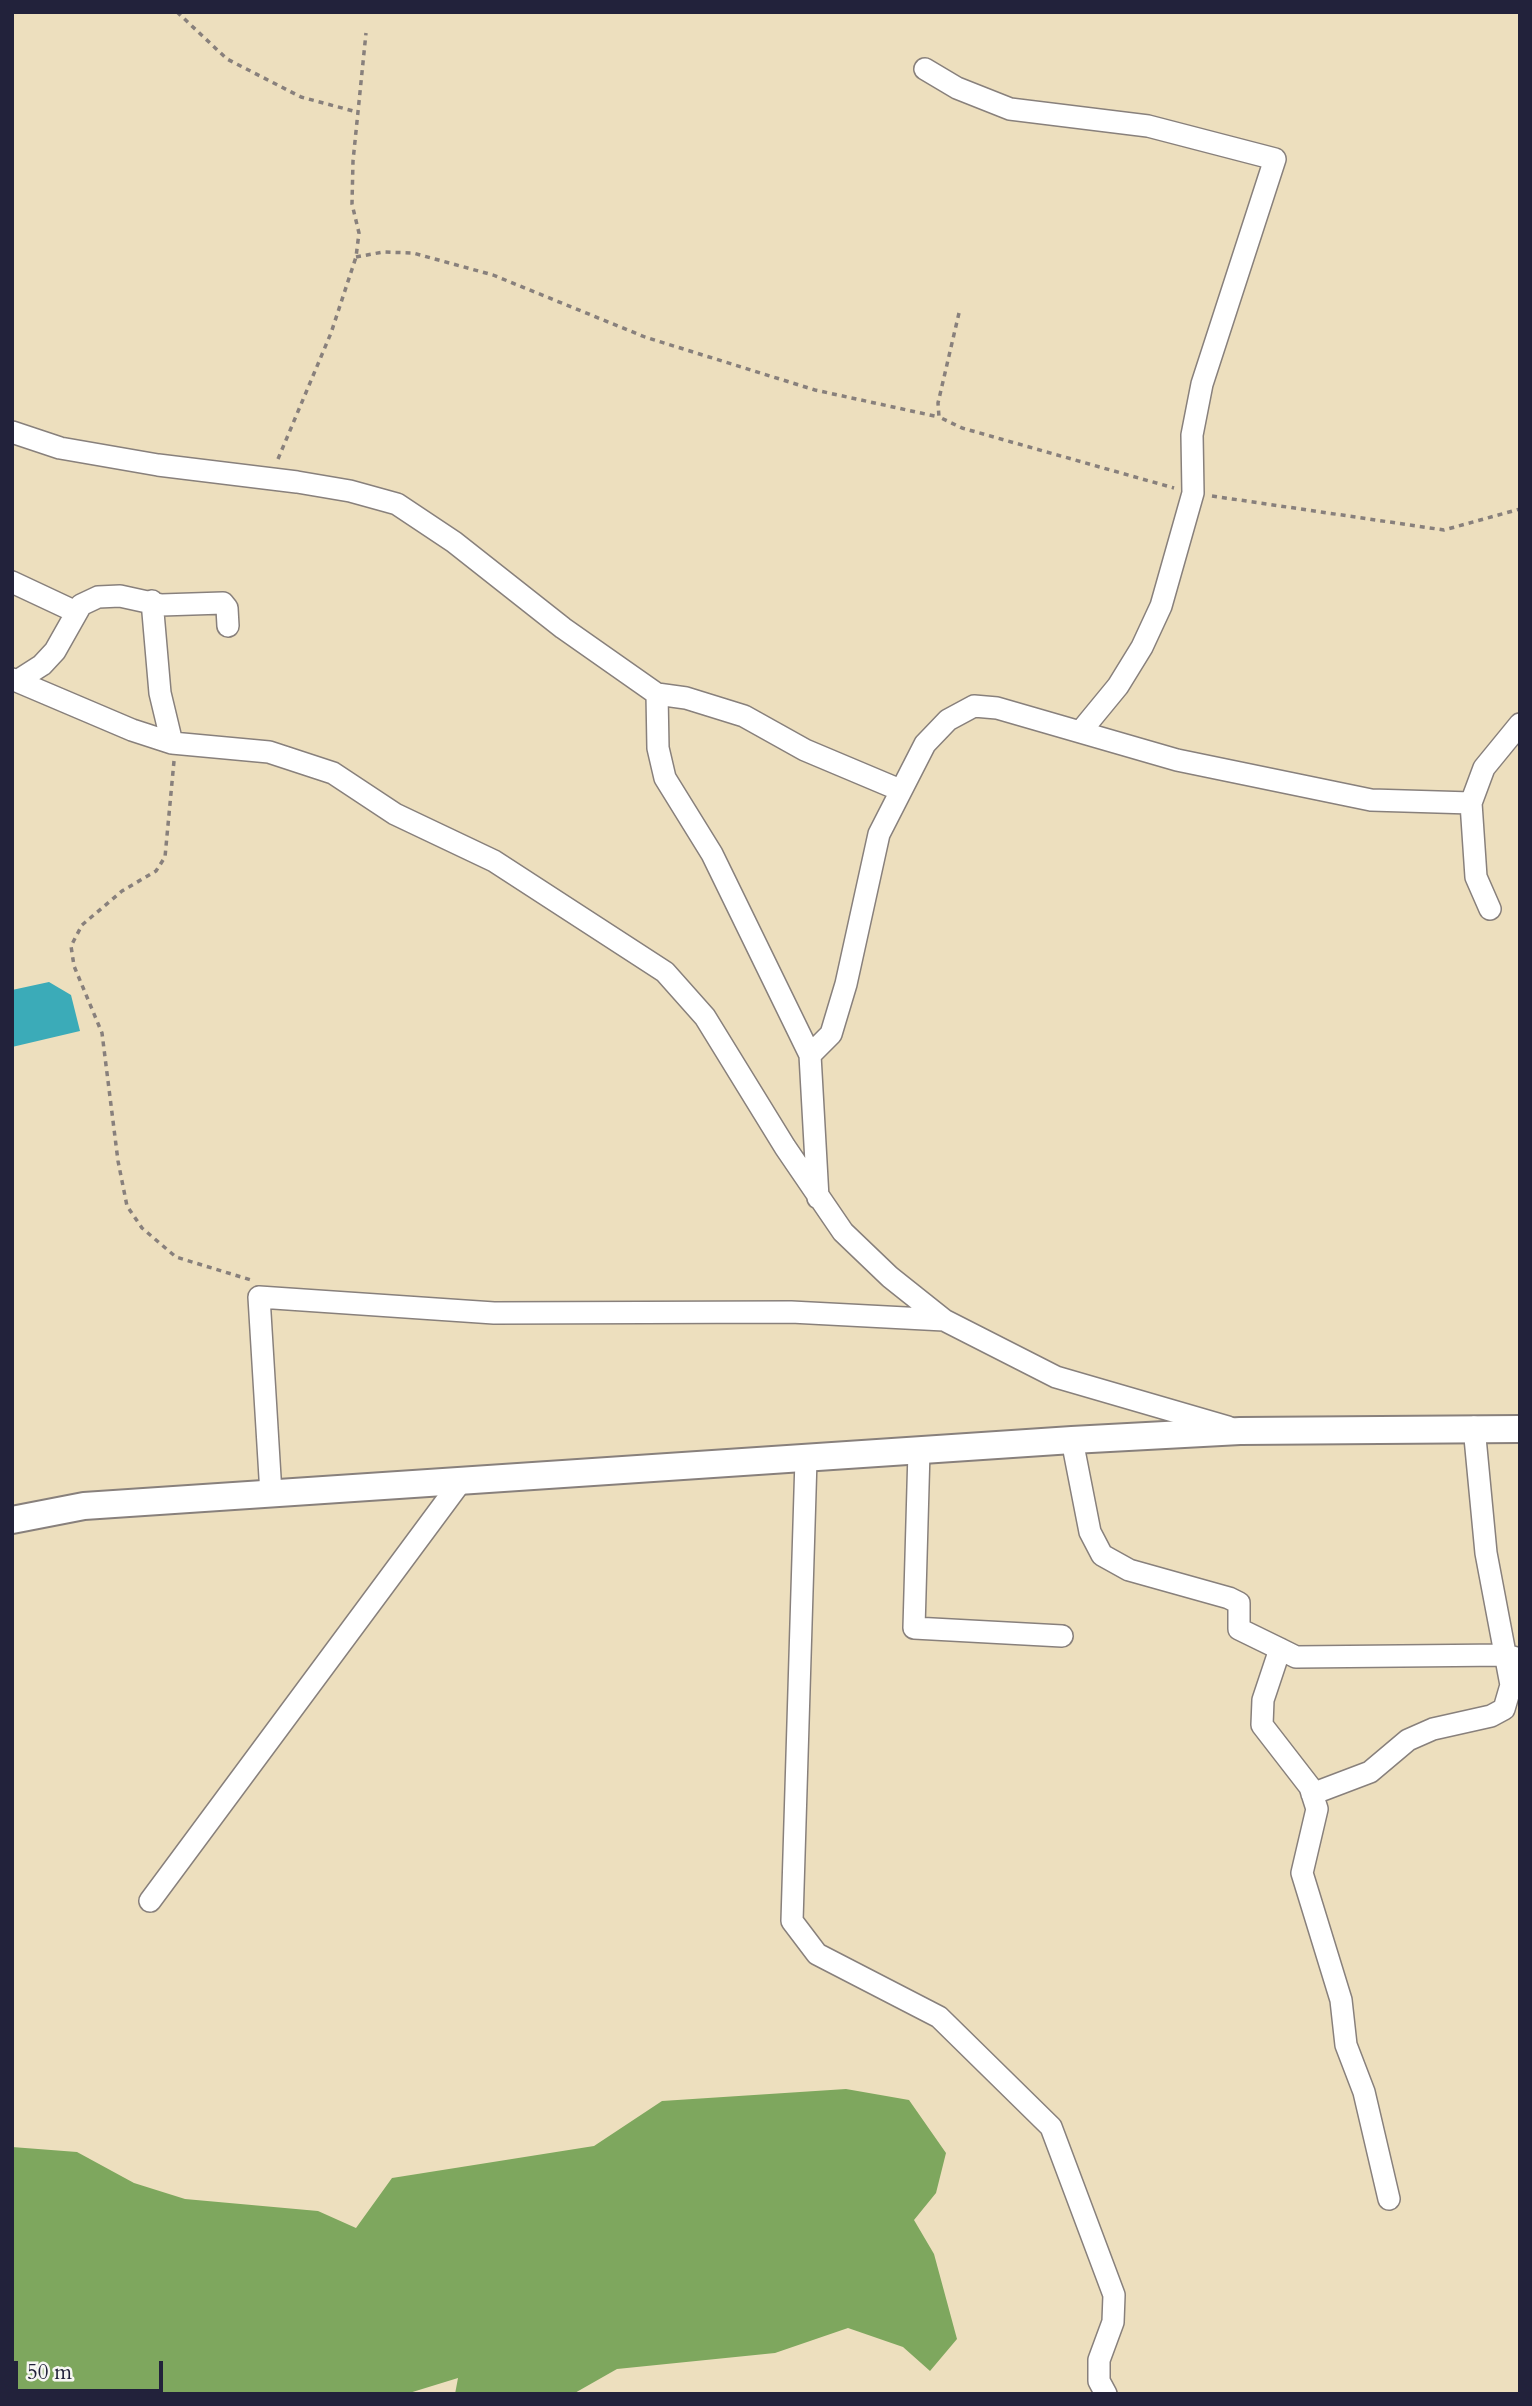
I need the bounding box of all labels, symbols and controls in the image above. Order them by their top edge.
scale bar [18,2346,166,2390]
text: 50 m [27,2358,72,2387]

